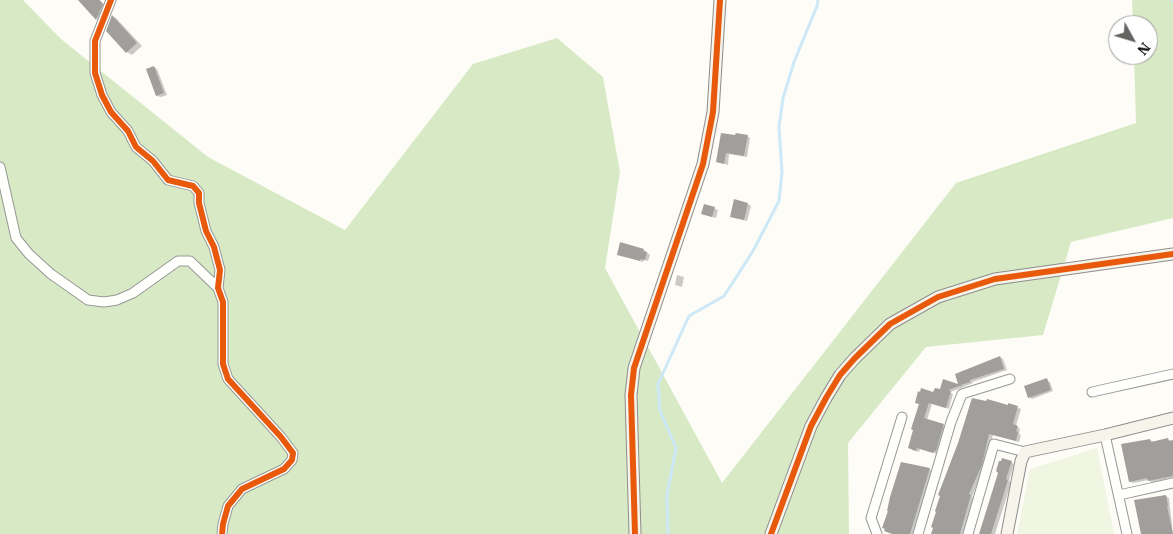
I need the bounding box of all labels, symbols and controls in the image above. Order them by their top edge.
north arrow [1108,15,1158,65]
text: N [1133,39,1154,59]

